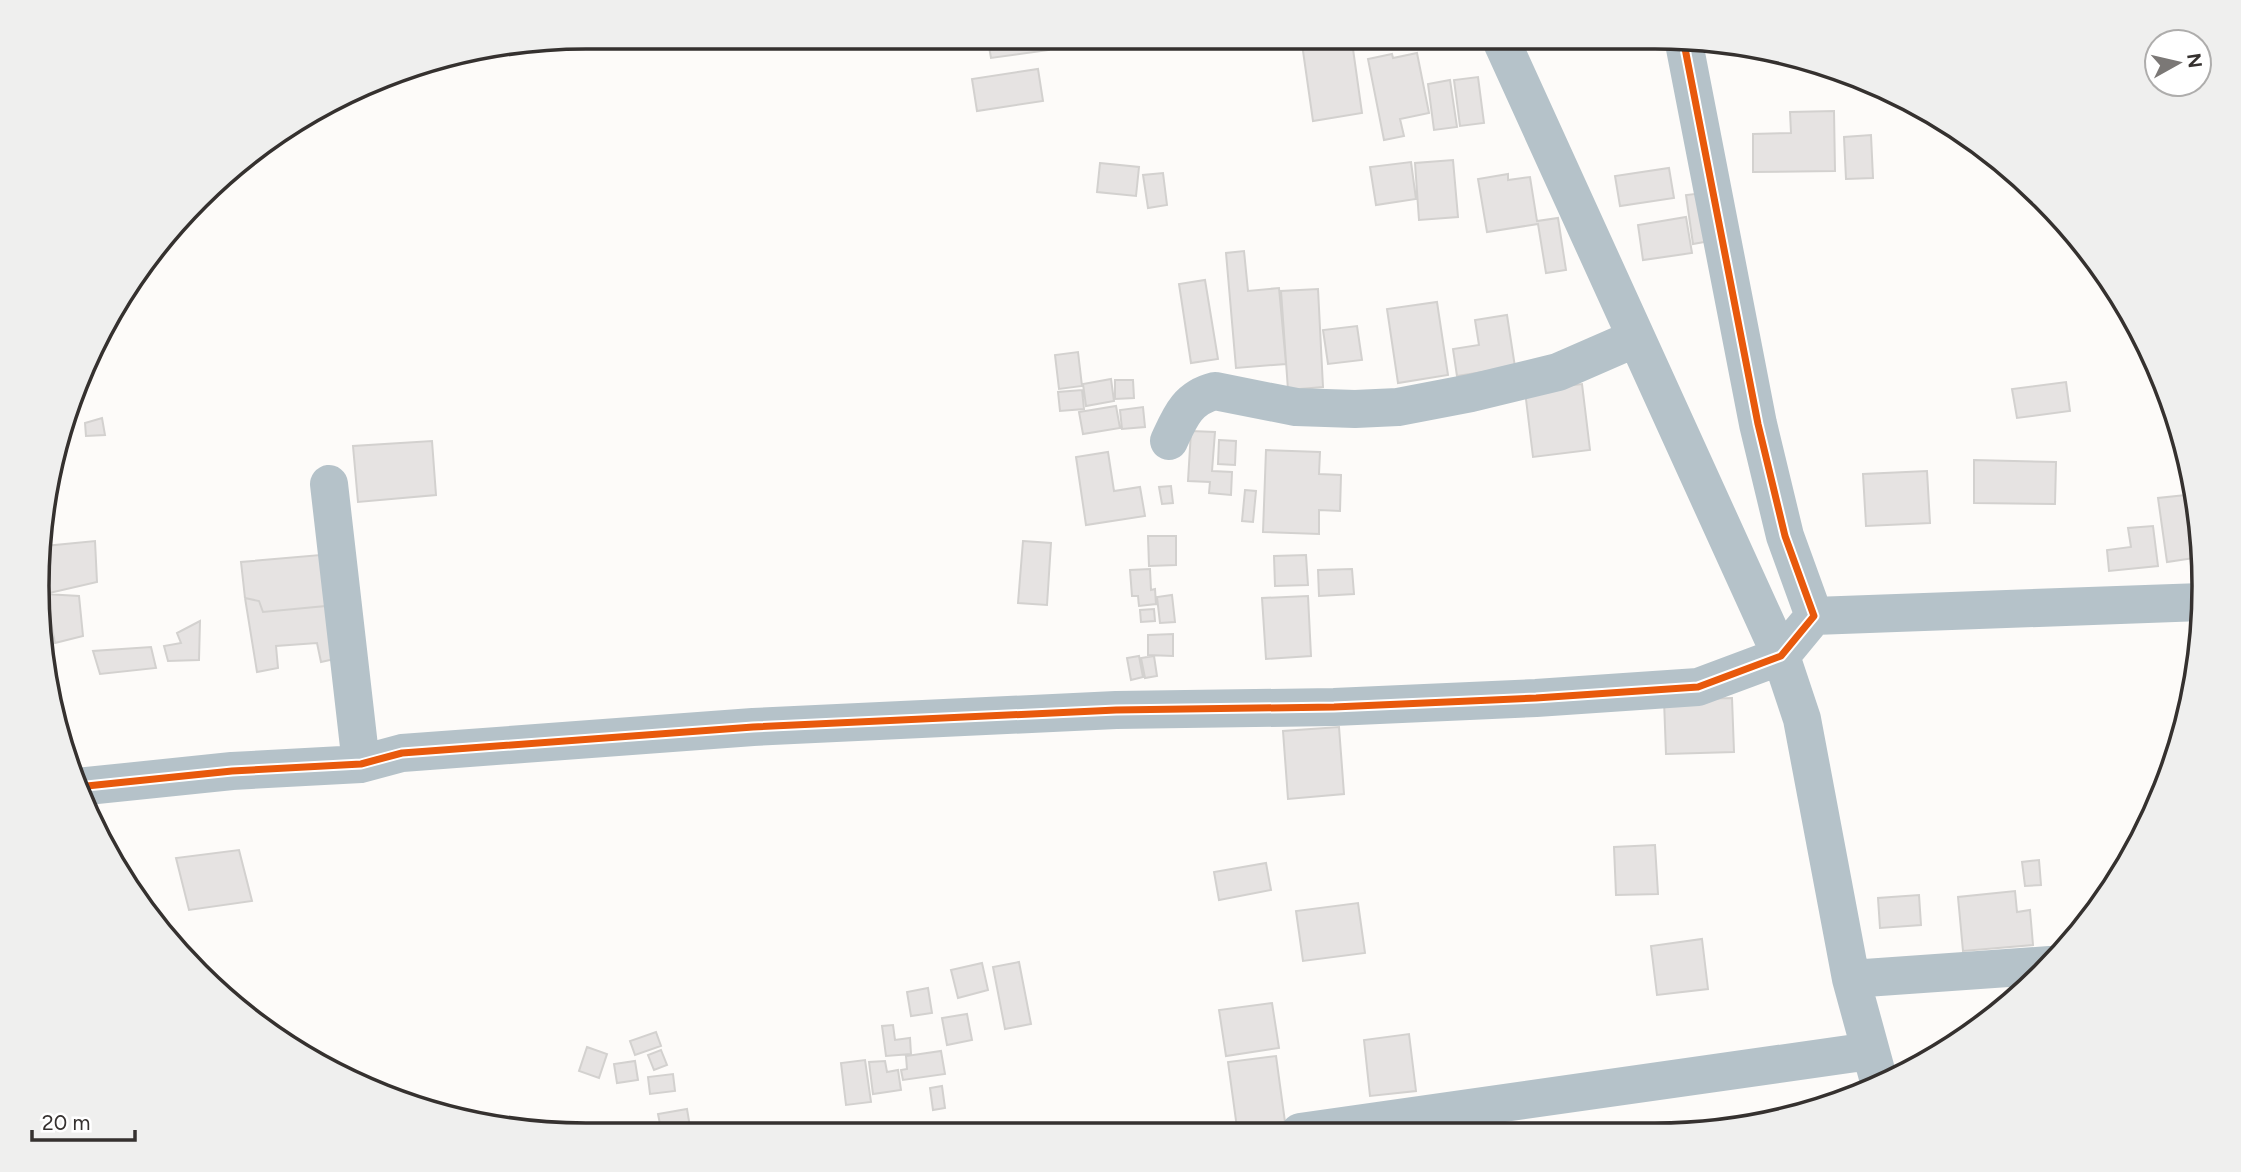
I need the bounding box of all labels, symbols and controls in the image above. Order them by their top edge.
north arrow [2143,28,2213,98]
text: N [2182,52,2207,70]
scale bar [32,1098,135,1142]
text: 20 m [42,1110,90,1135]

